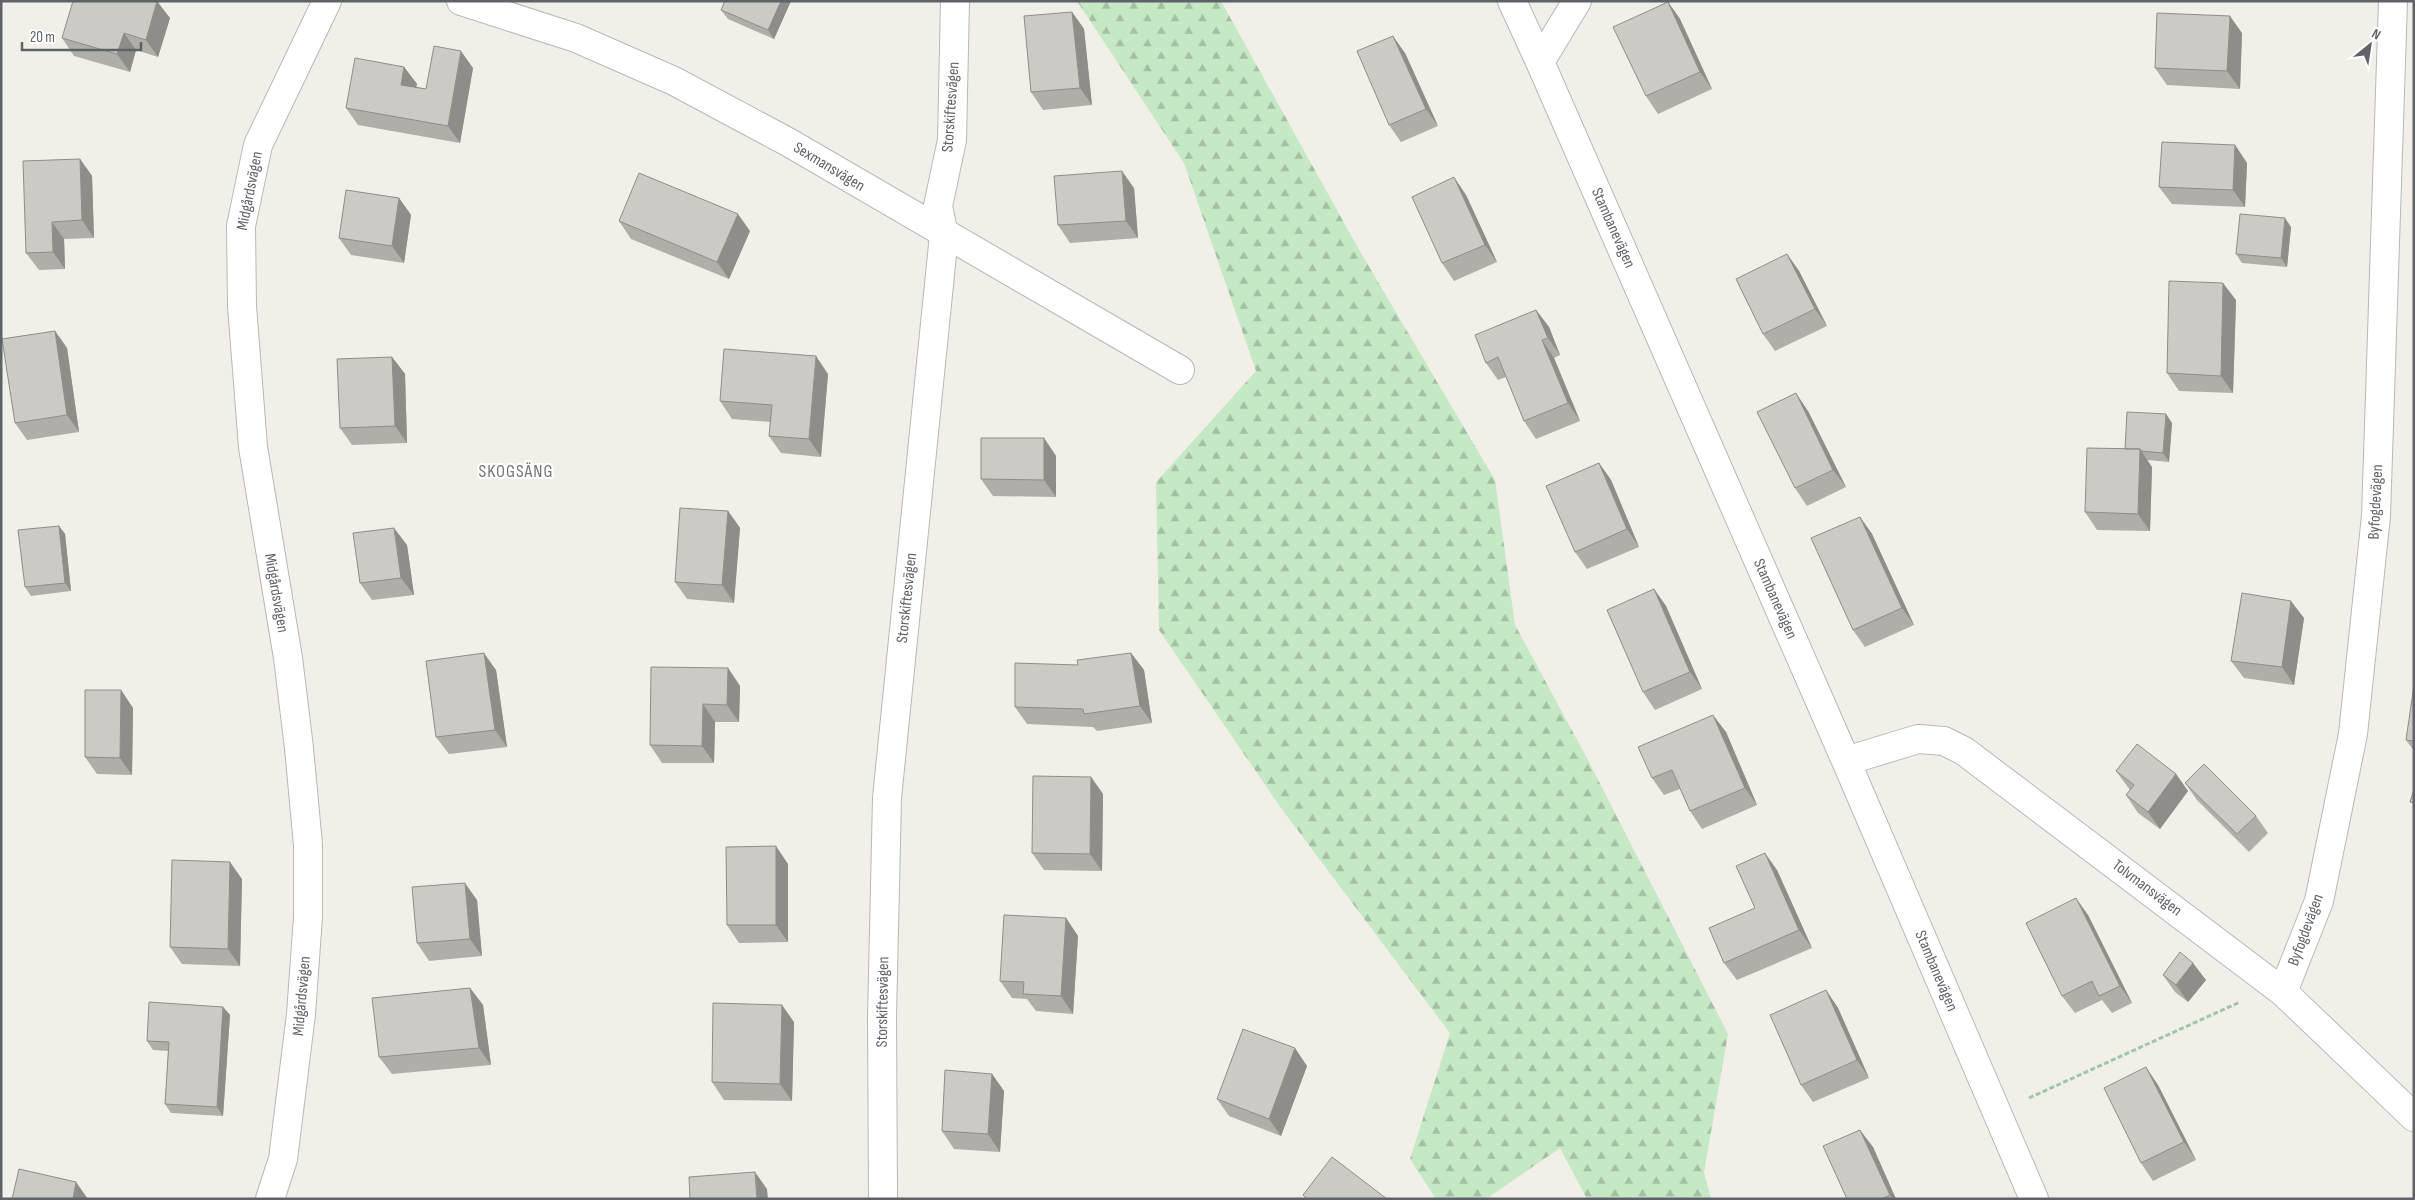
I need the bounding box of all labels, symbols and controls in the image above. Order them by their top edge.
scale bar [22,20,141,52]
north arrow [2345,20,2395,70]
text: N [2369,25,2384,43]
text: 20 m [30,28,55,47]
street label: Storskiftesvägen [938,61,964,153]
street label: Sexmansvägen [790,138,868,196]
street label: Midgårdsvägen [233,150,267,232]
street label: Stambanevägen [1587,185,1639,271]
district label: SKOGSÄNG [478,461,554,482]
street label: Byfogdevägen [2365,464,2387,540]
street label: Midgårdsvägen [260,552,292,634]
street label: Storskiftesvägen [893,552,921,644]
street label: Stambanevägen [1749,556,1801,642]
street label: Tolvmansvägen [2109,856,2185,920]
street label: Byfogdevägen [2284,891,2328,969]
street label: Stambanevägen [1911,928,1961,1014]
street label: Midgårdsvägen [289,955,315,1037]
street label: Storskiftesvägen [873,957,893,1047]

